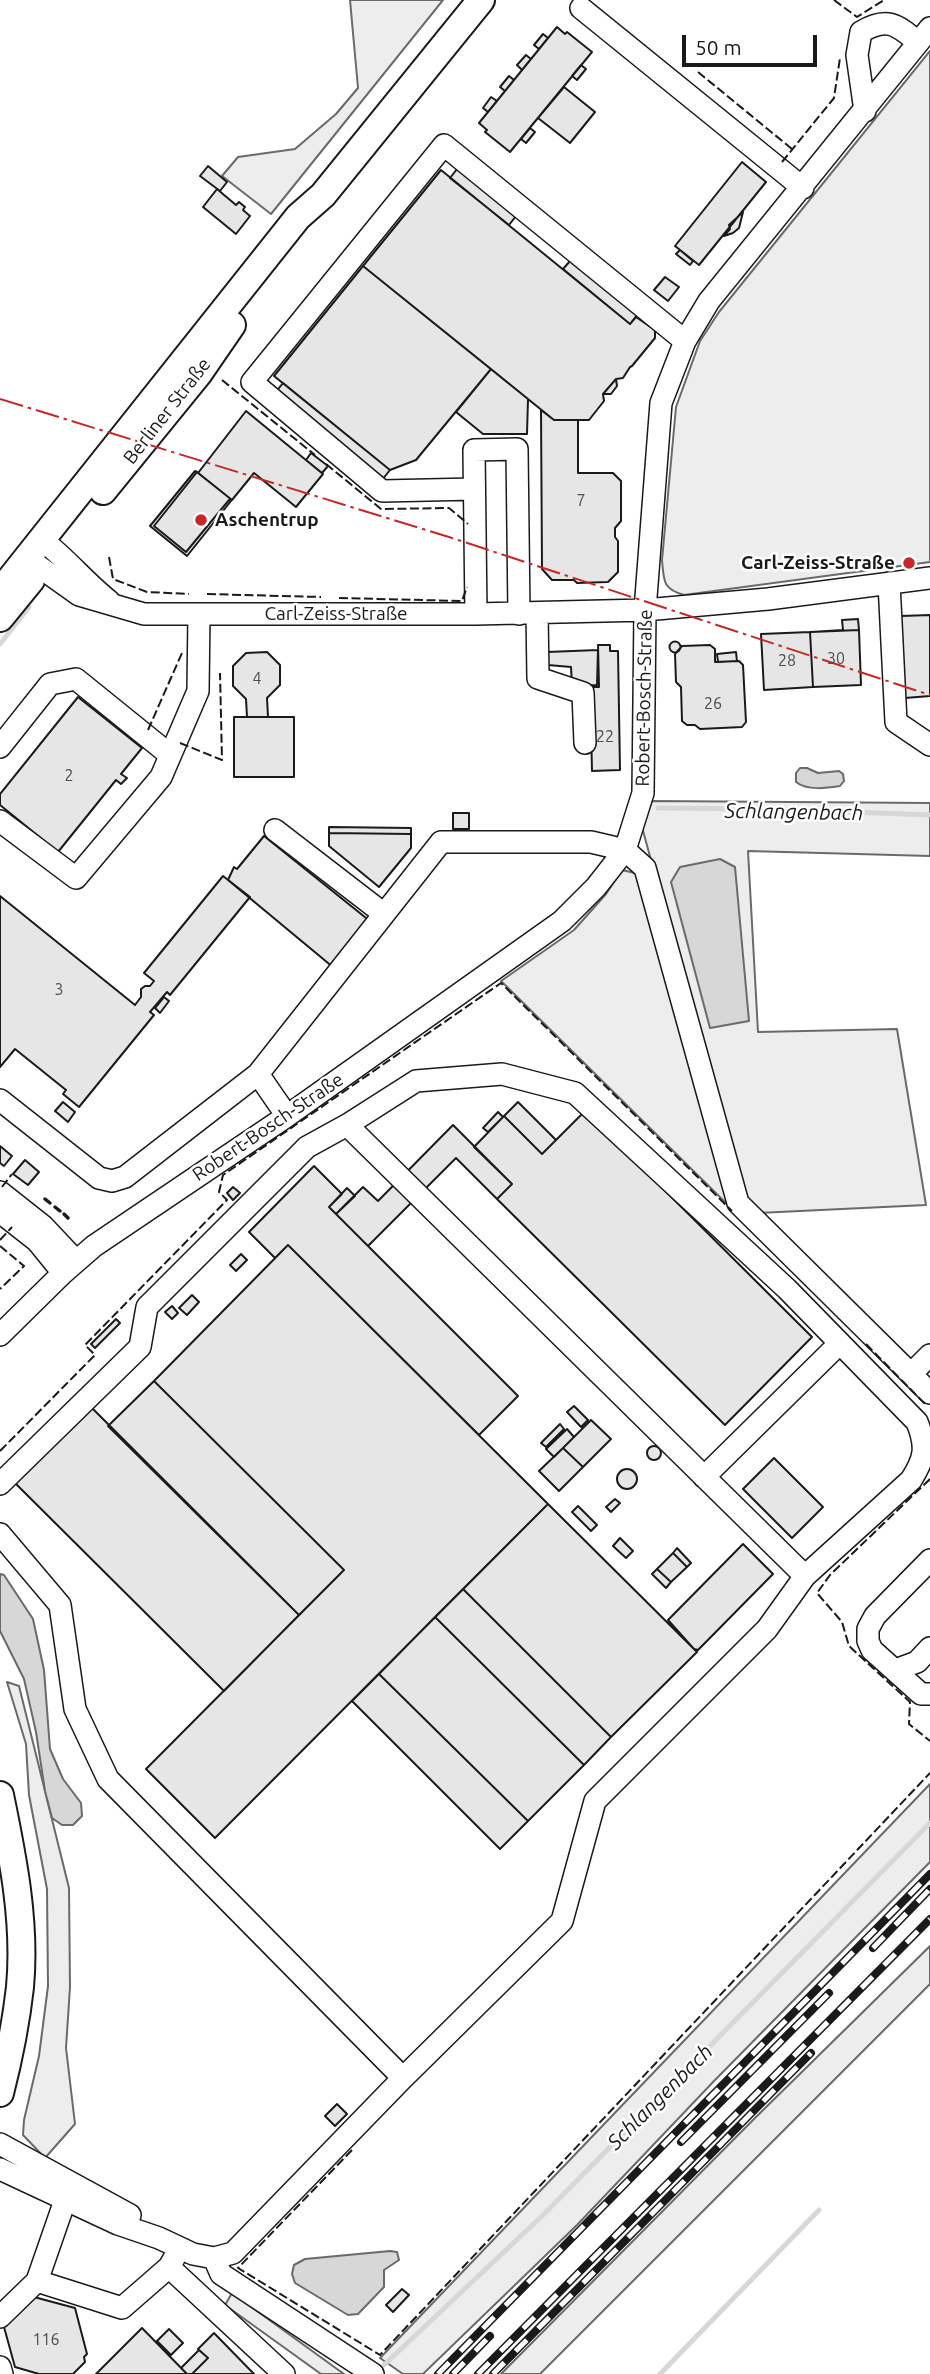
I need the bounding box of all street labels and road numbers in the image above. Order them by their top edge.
street label: Berliner Straße [118,353,216,469]
street label: Carl-Zeiss-Straße [264,603,408,625]
street label: Robert-Bosch-Straße [631,609,657,787]
street label: Robert-Bosch-Straße [188,1068,348,1186]

